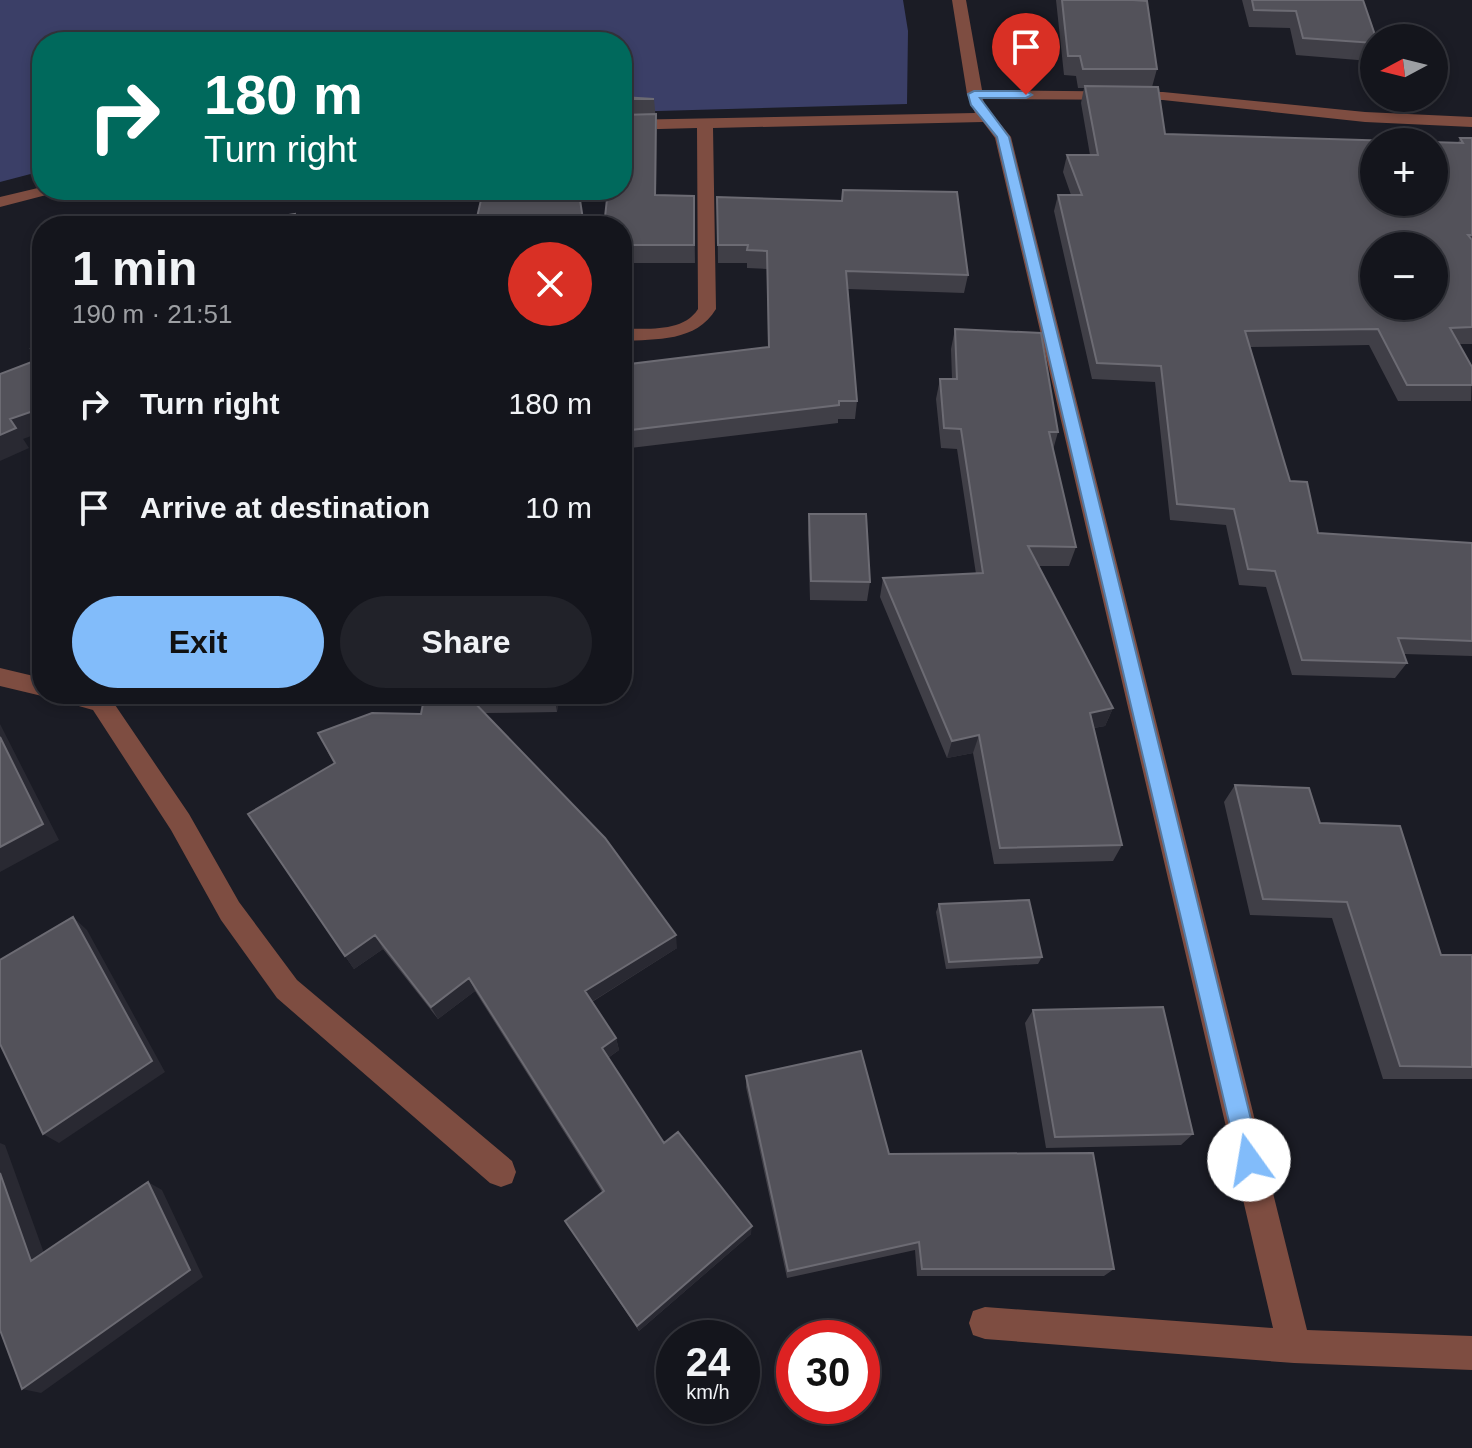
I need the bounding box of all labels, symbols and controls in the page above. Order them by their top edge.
pin [992,13,1060,95]
north arrow [1360,24,1448,112]
map controls [1360,24,1448,320]
icon: arrive [1004,25,1048,69]
text: 180 m [204,63,363,126]
icon: right [72,64,176,168]
button: + [1360,128,1448,216]
text: Turn right [204,129,357,170]
button: − [1360,232,1448,320]
text: 1 min [72,242,197,295]
button: close [508,242,592,326]
text: 190 m · 21:51 [72,299,232,329]
icon: right [72,382,116,426]
text: Turn right [140,387,279,420]
text: 180 m [509,387,592,420]
icon: arrive [72,486,116,530]
text: Arrive at destination [140,491,430,524]
text: 10 m [525,491,592,524]
button: Exit [72,596,324,688]
button: Share [340,596,592,688]
position arrow [1207,1118,1291,1202]
speed limit sign: 30 [776,1320,880,1424]
text: 24 [686,1340,730,1384]
text: km/h [686,1381,730,1403]

